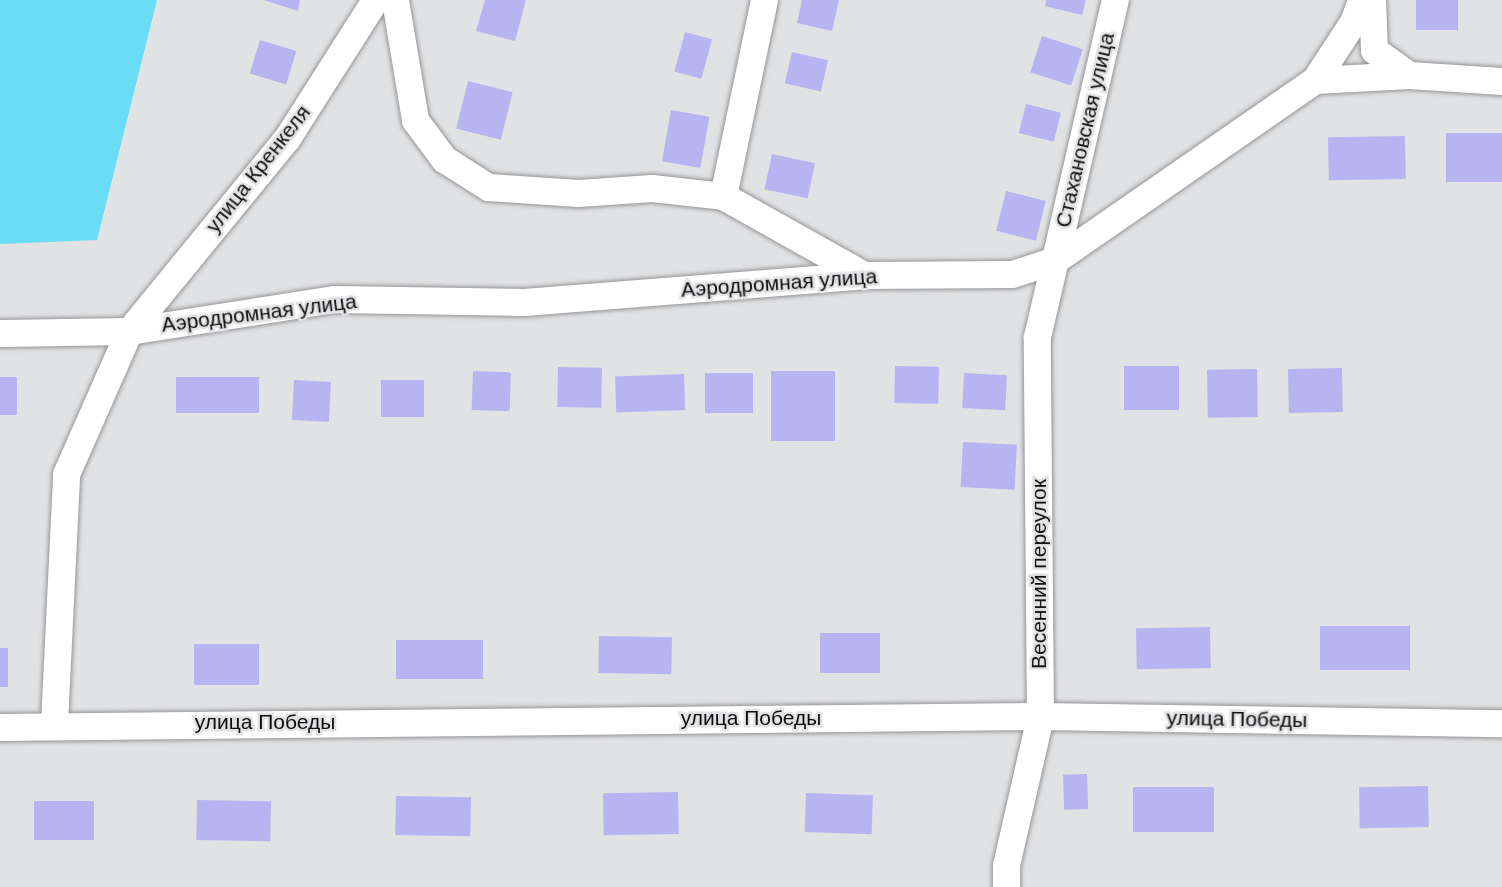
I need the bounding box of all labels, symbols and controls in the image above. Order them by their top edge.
street label: Стахановская улица [1050,30,1120,230]
street label: улица Кренкеля [200,100,316,238]
street label: Аэродромная улица [680,264,878,302]
street label: Аэродромная улица [160,289,358,337]
street label: Весенний переулок [1026,479,1052,669]
street label: улица Победы [681,705,821,731]
street label: улица Победы [1166,705,1308,733]
street label: улица Победы [195,709,335,735]

